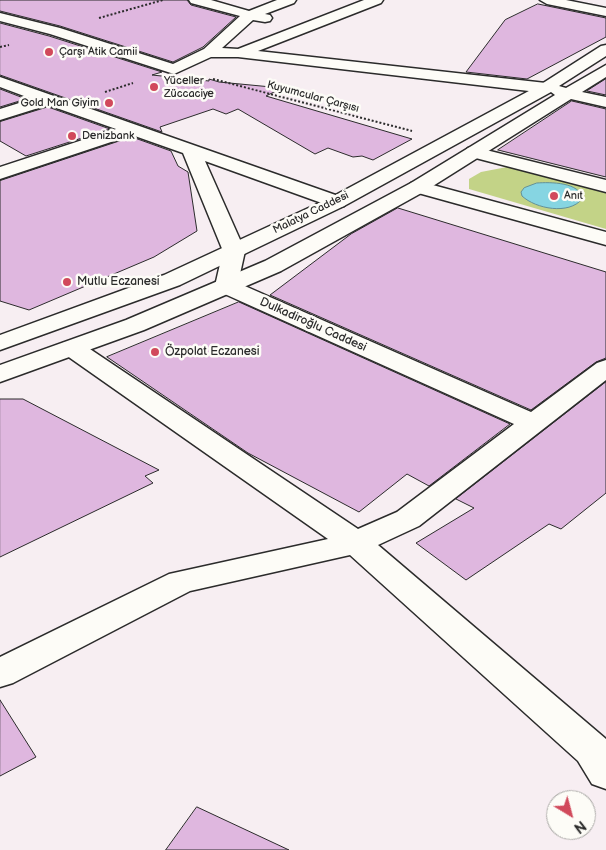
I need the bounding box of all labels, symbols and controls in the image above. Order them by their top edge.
place label: Çarşı Atik Camii [59,45,137,59]
marker: Çarşı Atik Camii [43,46,55,58]
place label: Yüceller Züccaciye [164,74,214,100]
street label: Kuyumcular Çarşısı [265,78,361,116]
marker: Yüceller Züccaciye [148,81,160,93]
place label: Gold Man Giyim [20,96,99,110]
marker: Gold Man Giyim [103,97,115,109]
place label: Denizbank [82,129,134,143]
marker: Denizbank [66,130,78,142]
street label: Malatya Caddesi [271,189,351,237]
place label: Anıt [564,189,583,203]
marker: Anıt [548,190,560,202]
place label: Mutlu Eczanesi [77,275,160,289]
marker: Mutlu Eczanesi [61,276,73,288]
street label: Dulkadiroğlu Caddesi [257,295,369,355]
place label: Özpolat Eczanesi [165,345,260,359]
marker: Özpolat Eczanesi [149,346,161,358]
north arrow [546,790,596,840]
text: N [570,817,589,837]

